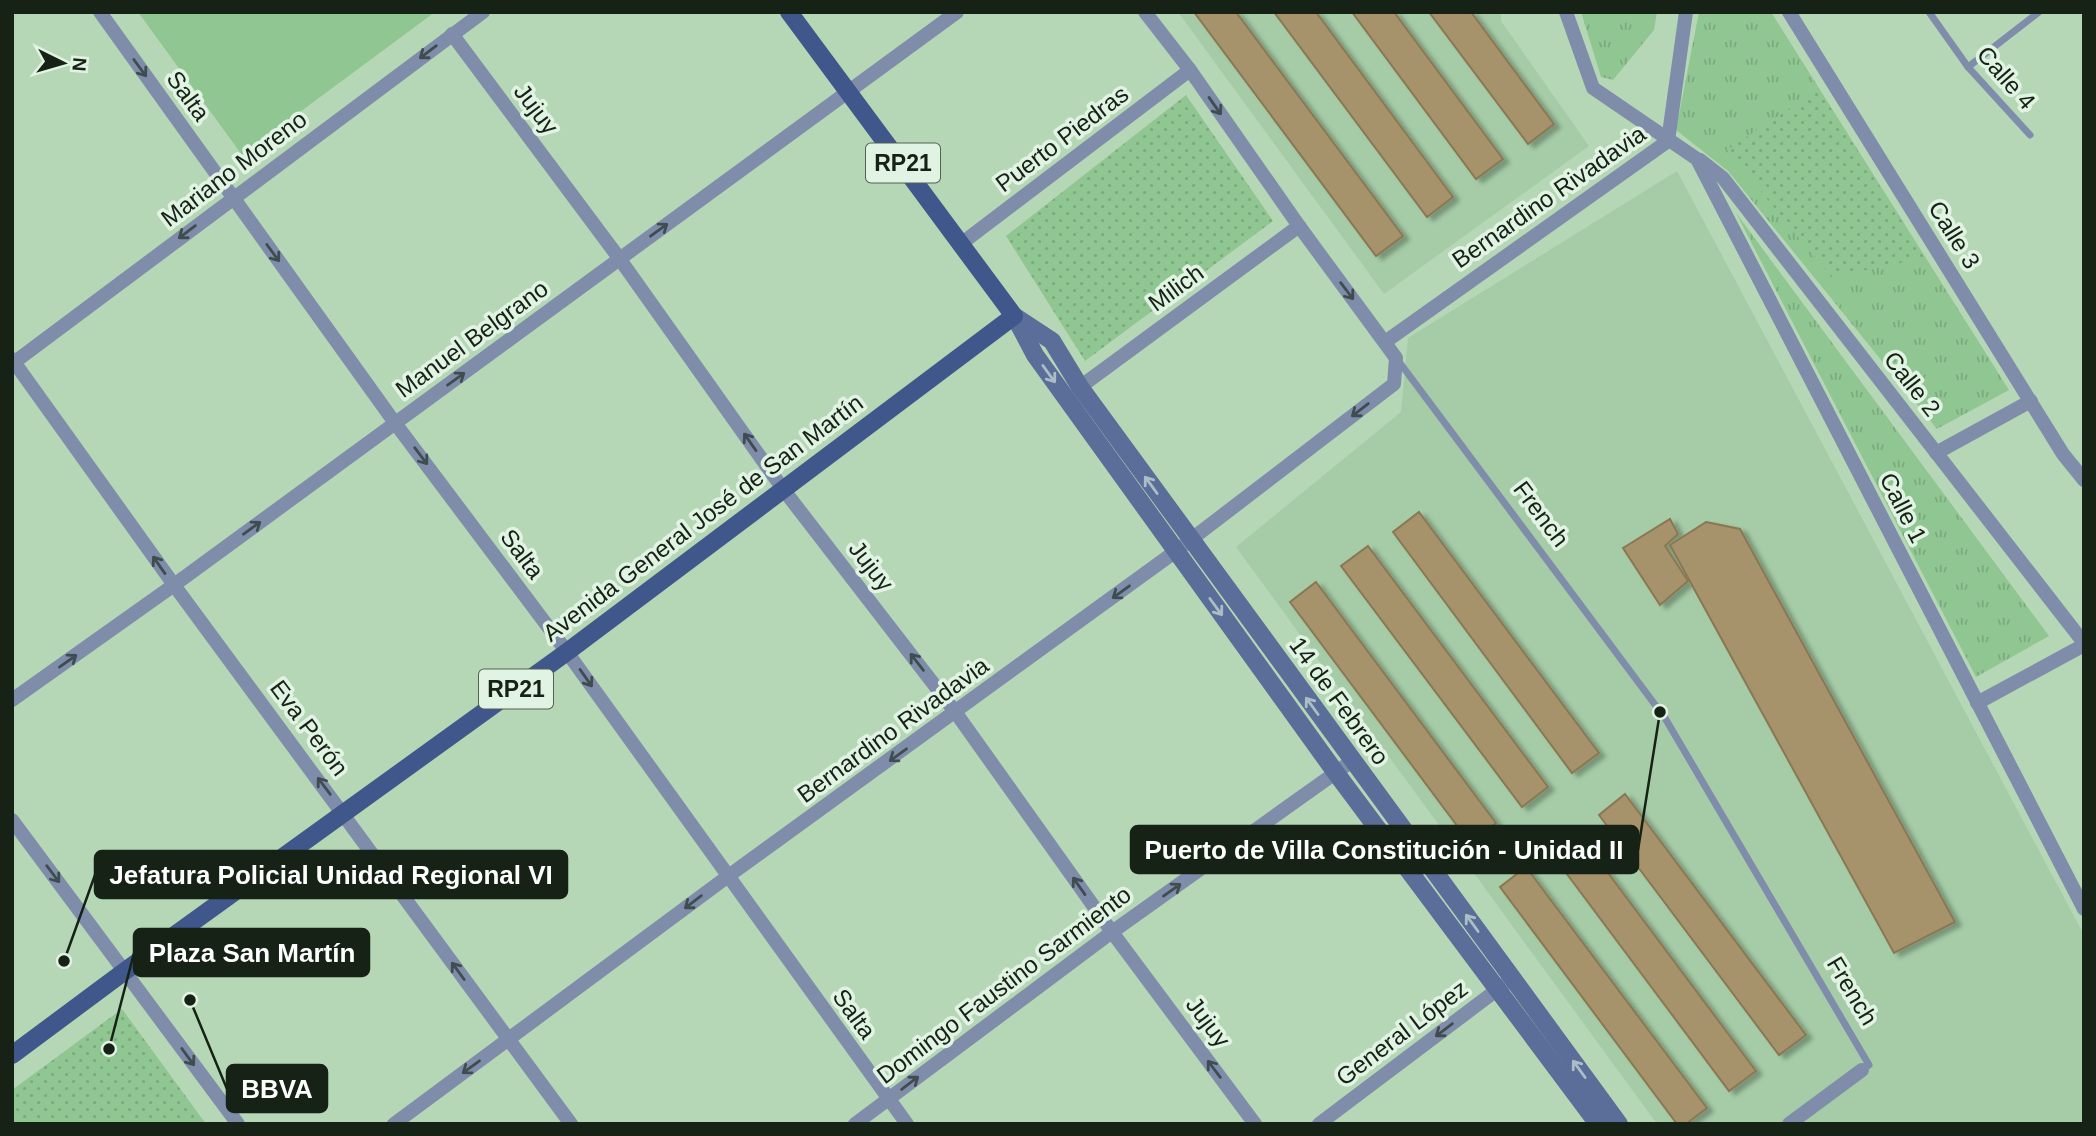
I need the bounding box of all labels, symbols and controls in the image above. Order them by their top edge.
north arrow [28,28,98,98]
street label: Calle 4 [1972,41,2041,115]
one-way arrow [419,45,438,60]
text: N [68,57,90,72]
one-way arrow [133,58,147,77]
street label: Salta [161,66,216,126]
street label: Jujuy [509,78,564,139]
street label: Puerto Piedras [990,80,1133,197]
one-way arrow [1208,96,1222,115]
street label: Mariano Moreno [156,105,312,232]
street label: Bernardino Rivadavia [1447,119,1651,273]
road number: RP21 [866,144,940,182]
street label: Calle 3 [1923,196,1986,274]
one-way arrow [649,223,668,237]
one-way arrow [178,225,197,240]
one-way arrow [265,243,280,261]
street label: Milich [1143,259,1208,317]
street label: Manuel Belgrano [390,274,553,403]
one-way arrow [1340,282,1355,300]
street label: Calle 2 [1879,346,1946,421]
one-way arrow [1042,364,1057,383]
one-way arrow [446,371,465,386]
street label: Avenida General José de San Martín [538,389,868,647]
one-way arrow [1351,402,1370,417]
one-way arrow [743,433,757,452]
one-way arrow [413,447,428,465]
street label: Calle 1 [1874,468,1932,547]
one-way arrow [1144,476,1158,495]
street label: French [1508,476,1575,552]
one-way arrow [243,520,261,535]
street label: Salta [495,524,550,584]
street label: Jujuy [844,535,899,596]
one-way arrow [152,556,166,575]
one-way arrow [1112,584,1131,599]
one-way arrow [1209,597,1223,616]
street label: 14 de Febrero [1284,632,1395,770]
street label: Bernardino Rivadavia [792,651,994,808]
one-way arrow [58,653,77,668]
one-way arrow [909,653,924,672]
one-way arrow [579,668,593,687]
road number: RP21 [479,670,553,708]
street label: Eva Perón [265,675,354,781]
one-way arrow [1305,697,1319,716]
one-way arrow [889,747,908,762]
one-way arrow [317,777,332,796]
callout: Puerto de Villa Constitución - Unidad II [1131,826,1638,873]
text: Puerto de Villa Constitución - Unidad II [1144,835,1624,865]
callout: Jefatura Policial Unidad Regional VI [95,851,567,898]
text: Jefatura Policial Unidad Regional VI [109,860,553,890]
one-way arrow [45,865,60,884]
one-way arrow [1072,877,1086,896]
street label: Domingo Faustino Sarmiento [871,880,1136,1089]
one-way arrow [1162,883,1181,897]
one-way arrow [684,894,703,909]
one-way arrow [1465,915,1480,933]
callout: Plaza San Martín [134,929,369,976]
text: Plaza San Martín [149,938,355,968]
street label: French [1822,952,1883,1030]
one-way arrow [450,962,465,980]
street label: General López [1331,974,1473,1091]
street label: Salta [827,984,882,1044]
street label: Jujuy [1181,991,1236,1052]
one-way arrow [1435,1022,1454,1037]
one-way arrow [181,1047,196,1066]
one-way arrow [462,1059,481,1074]
one-way arrow [1572,1059,1587,1078]
one-way arrow [1207,1060,1222,1079]
callout: BBVA [227,1065,327,1112]
text: BBVA [241,1074,313,1104]
one-way arrow [900,1076,919,1091]

